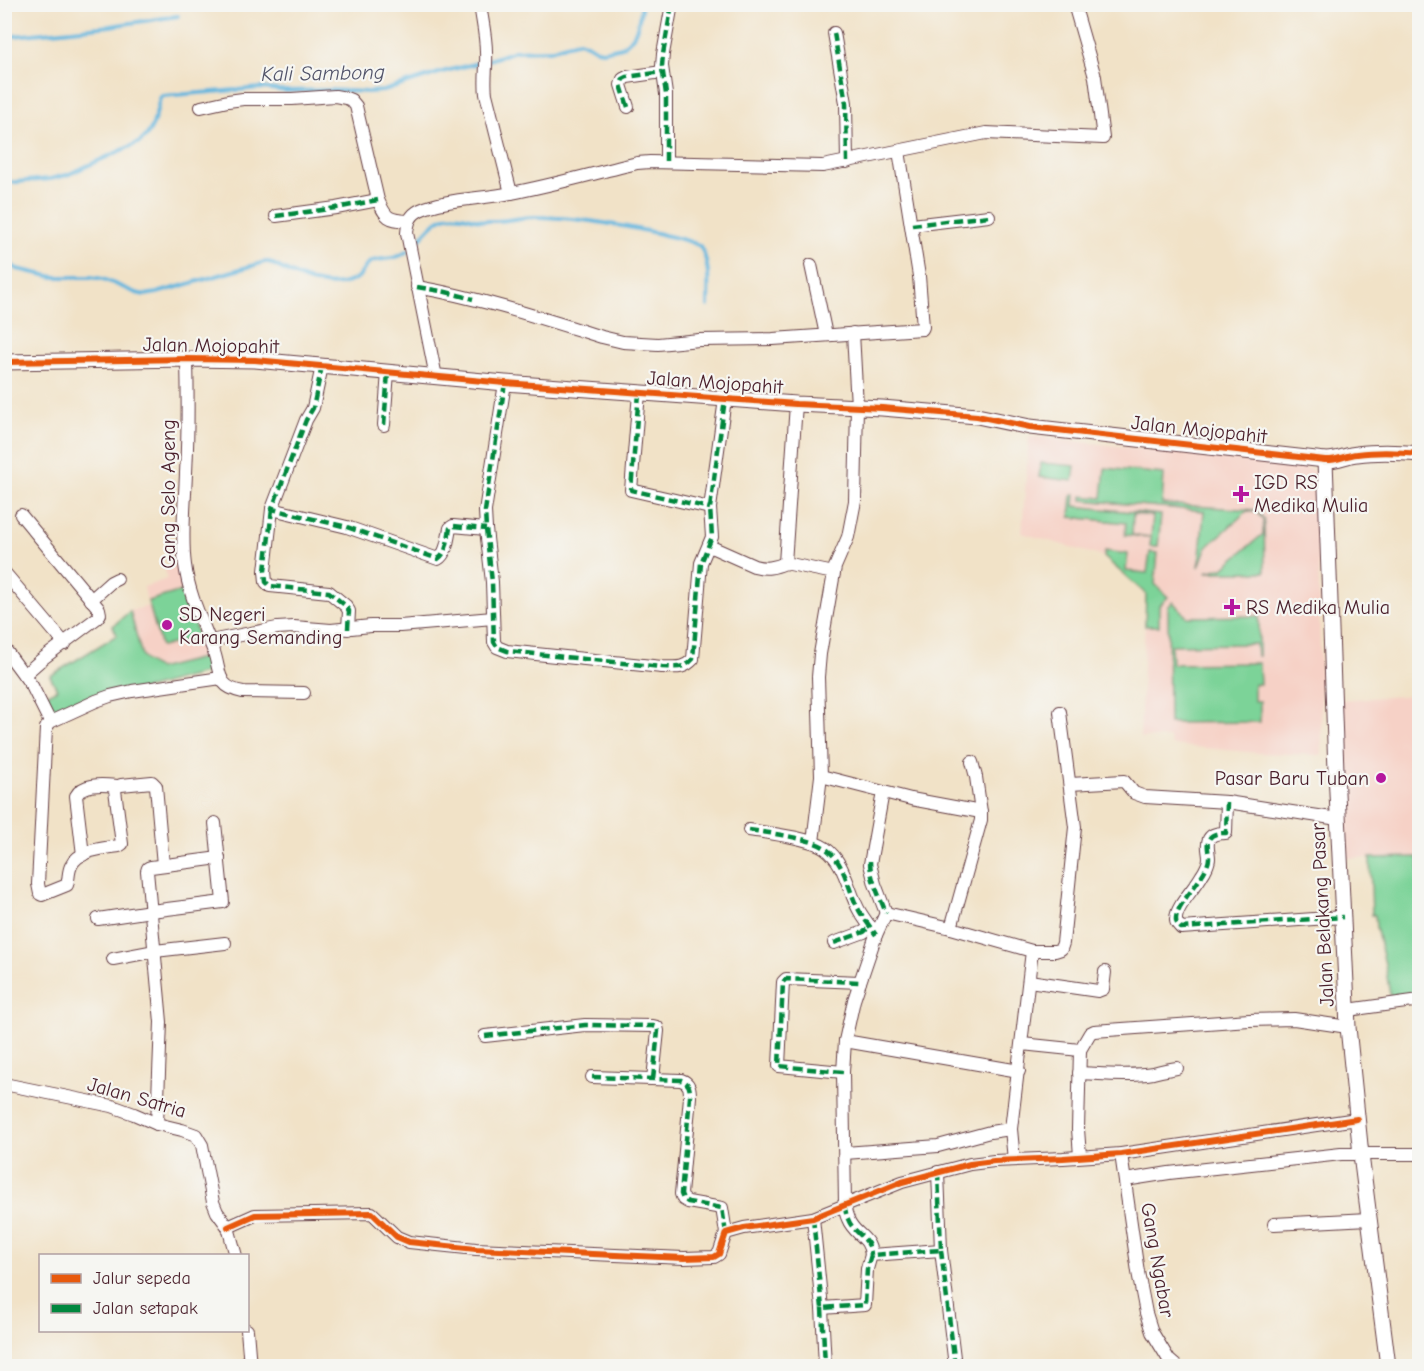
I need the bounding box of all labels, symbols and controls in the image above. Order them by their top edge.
water label: Kali Sambong [261,60,385,86]
street label: Jalan Mojopahit [143,333,281,358]
street label: Jalan Mojopahit [646,366,785,399]
street label: Jalan Mojopahit [1130,411,1269,448]
street label: Gang Selo Ageng [157,419,180,569]
place label: IGD RS Medika Mulia [1254,471,1368,517]
marker: IGD RS Medika Mulia [1232,485,1250,503]
place label: RS Medika Mulia [1246,596,1390,619]
marker: RS Medika Mulia [1223,598,1241,616]
place label: SD Negeri Karang Semanding [179,603,343,649]
marker: SD Negeri Karang Semanding [160,618,174,632]
place label: Pasar Baru Tuban [1215,767,1369,790]
marker: Pasar Baru Tuban [1374,771,1388,785]
street label: Jalan Belakang Pasar [1306,822,1339,1008]
street label: Jalan Satria [85,1072,189,1123]
street label: Gang Ngabar [1136,1201,1179,1319]
legend [39,1254,249,1332]
text: Jalur sepeda [93,1268,191,1289]
text: Jalan setapak [93,1298,198,1319]

